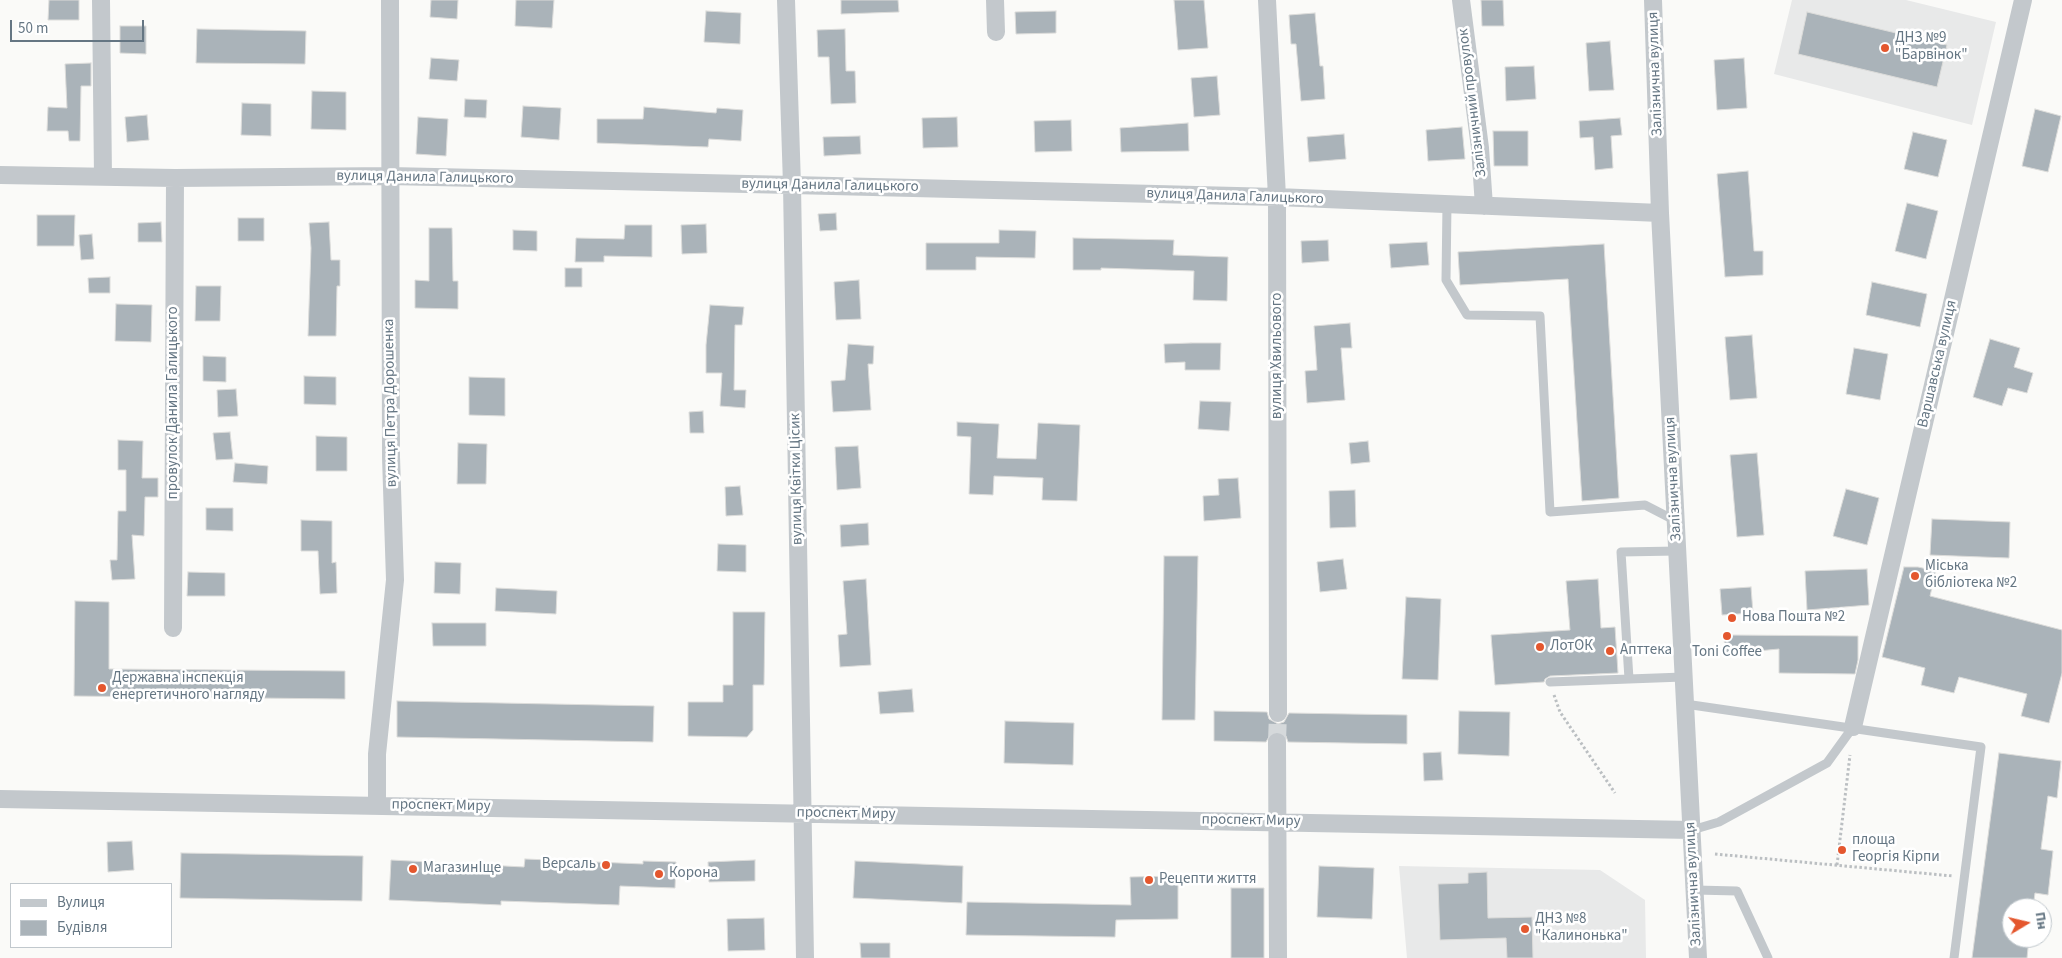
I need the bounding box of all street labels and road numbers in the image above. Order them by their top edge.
street label: Залізнична вулиця [1645,11,1667,137]
street label: Залізничний провулок [1455,27,1491,179]
street label: вулиця Данила Галицького [336,167,514,189]
street label: вулиця Данила Галицького [741,175,919,197]
street label: вулиця Данила Галицького [1146,185,1324,209]
street label: вулиця Хвильового [1269,293,1287,419]
street label: Варшавська вулиця [1915,299,1961,429]
street label: провулок Данила Галицького [165,306,183,500]
street label: вулиця Петра Дорошенка [381,318,401,488]
street label: вулиця Квітки Цісик [787,413,807,545]
street label: Залізнична вулиця [1662,416,1686,542]
street label: проспект Миру [391,796,491,816]
street label: проспект Миру [796,804,896,824]
street label: проспект Миру [1201,811,1301,831]
street label: Залізнична вулиця [1682,821,1706,947]

